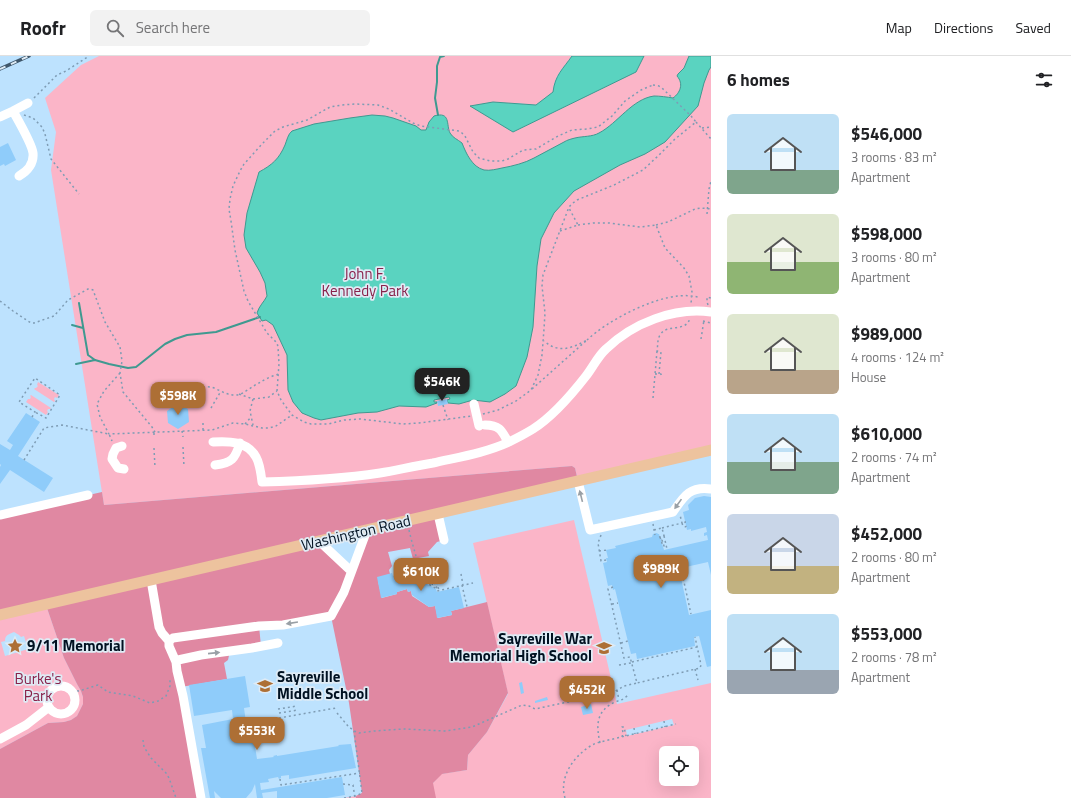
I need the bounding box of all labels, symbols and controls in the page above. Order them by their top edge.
search box [90,10,370,46]
text: Roofr [20,13,66,42]
text: Search here [136,16,210,39]
icon: search [104,17,126,39]
text: Map [886,17,912,38]
text: Directions [934,17,993,38]
text: Saved [1015,17,1051,38]
text: 6 homes [727,67,790,93]
icon: filters [1033,69,1055,91]
text: $546,000 [851,121,922,147]
icon: home [759,130,807,178]
text: 3 rooms · 83 m² [851,147,937,167]
text: Apartment [851,167,910,187]
text: $598,000 [851,221,922,247]
icon: home [759,230,807,278]
text: 3 rooms · 80 m² [851,247,937,267]
park label: John F. Kennedy Park [322,262,408,302]
text: Apartment [851,267,910,287]
text: $989,000 [851,321,922,347]
icon: home [759,330,807,378]
text: 4 rooms · 124 m² [851,347,944,367]
text: House [851,367,886,387]
pin: $546K [414,368,470,402]
text: $546K [424,371,460,391]
pin: $598K [150,382,206,416]
text: $598K [160,385,196,405]
text: $610,000 [851,421,922,447]
icon: home [759,430,807,478]
text: 2 rooms · 74 m² [851,447,937,467]
text: Apartment [851,467,910,487]
one-way arrow [578,489,584,502]
one-way arrow [674,499,682,509]
street label: Washington Road [299,509,413,556]
text: $452,000 [851,521,922,547]
icon: home [759,530,807,578]
text: 2 rooms · 80 m² [851,547,937,567]
pin: $989K [633,555,689,589]
pin: $610K [393,558,449,592]
text: $989K [643,558,679,578]
text: $610K [403,561,439,581]
text: Apartment [851,567,910,587]
one-way arrow [286,620,298,626]
text: $553,000 [851,621,922,647]
place label: Sayreville War Memorial High School [450,627,592,667]
icon: home [759,630,807,678]
place label: 9/11 Memorial [27,634,125,657]
place icon: 9/11 Memorial [6,637,24,655]
school or university icon: Sayreville War Memorial High School [595,639,613,657]
text: 2 rooms · 78 m² [851,647,937,667]
one-way arrow [208,650,220,656]
place label: Sayreville Middle School [277,665,368,705]
park label: Burke's Park [15,667,61,707]
text: Apartment [851,667,910,687]
pin: $452K [559,676,615,710]
school or university icon: Sayreville Middle School [256,677,274,695]
text: $452K [569,679,605,699]
pin: $553K [229,717,285,751]
text: $553K [239,720,275,740]
map controls [659,746,699,786]
button: locate [659,746,699,786]

